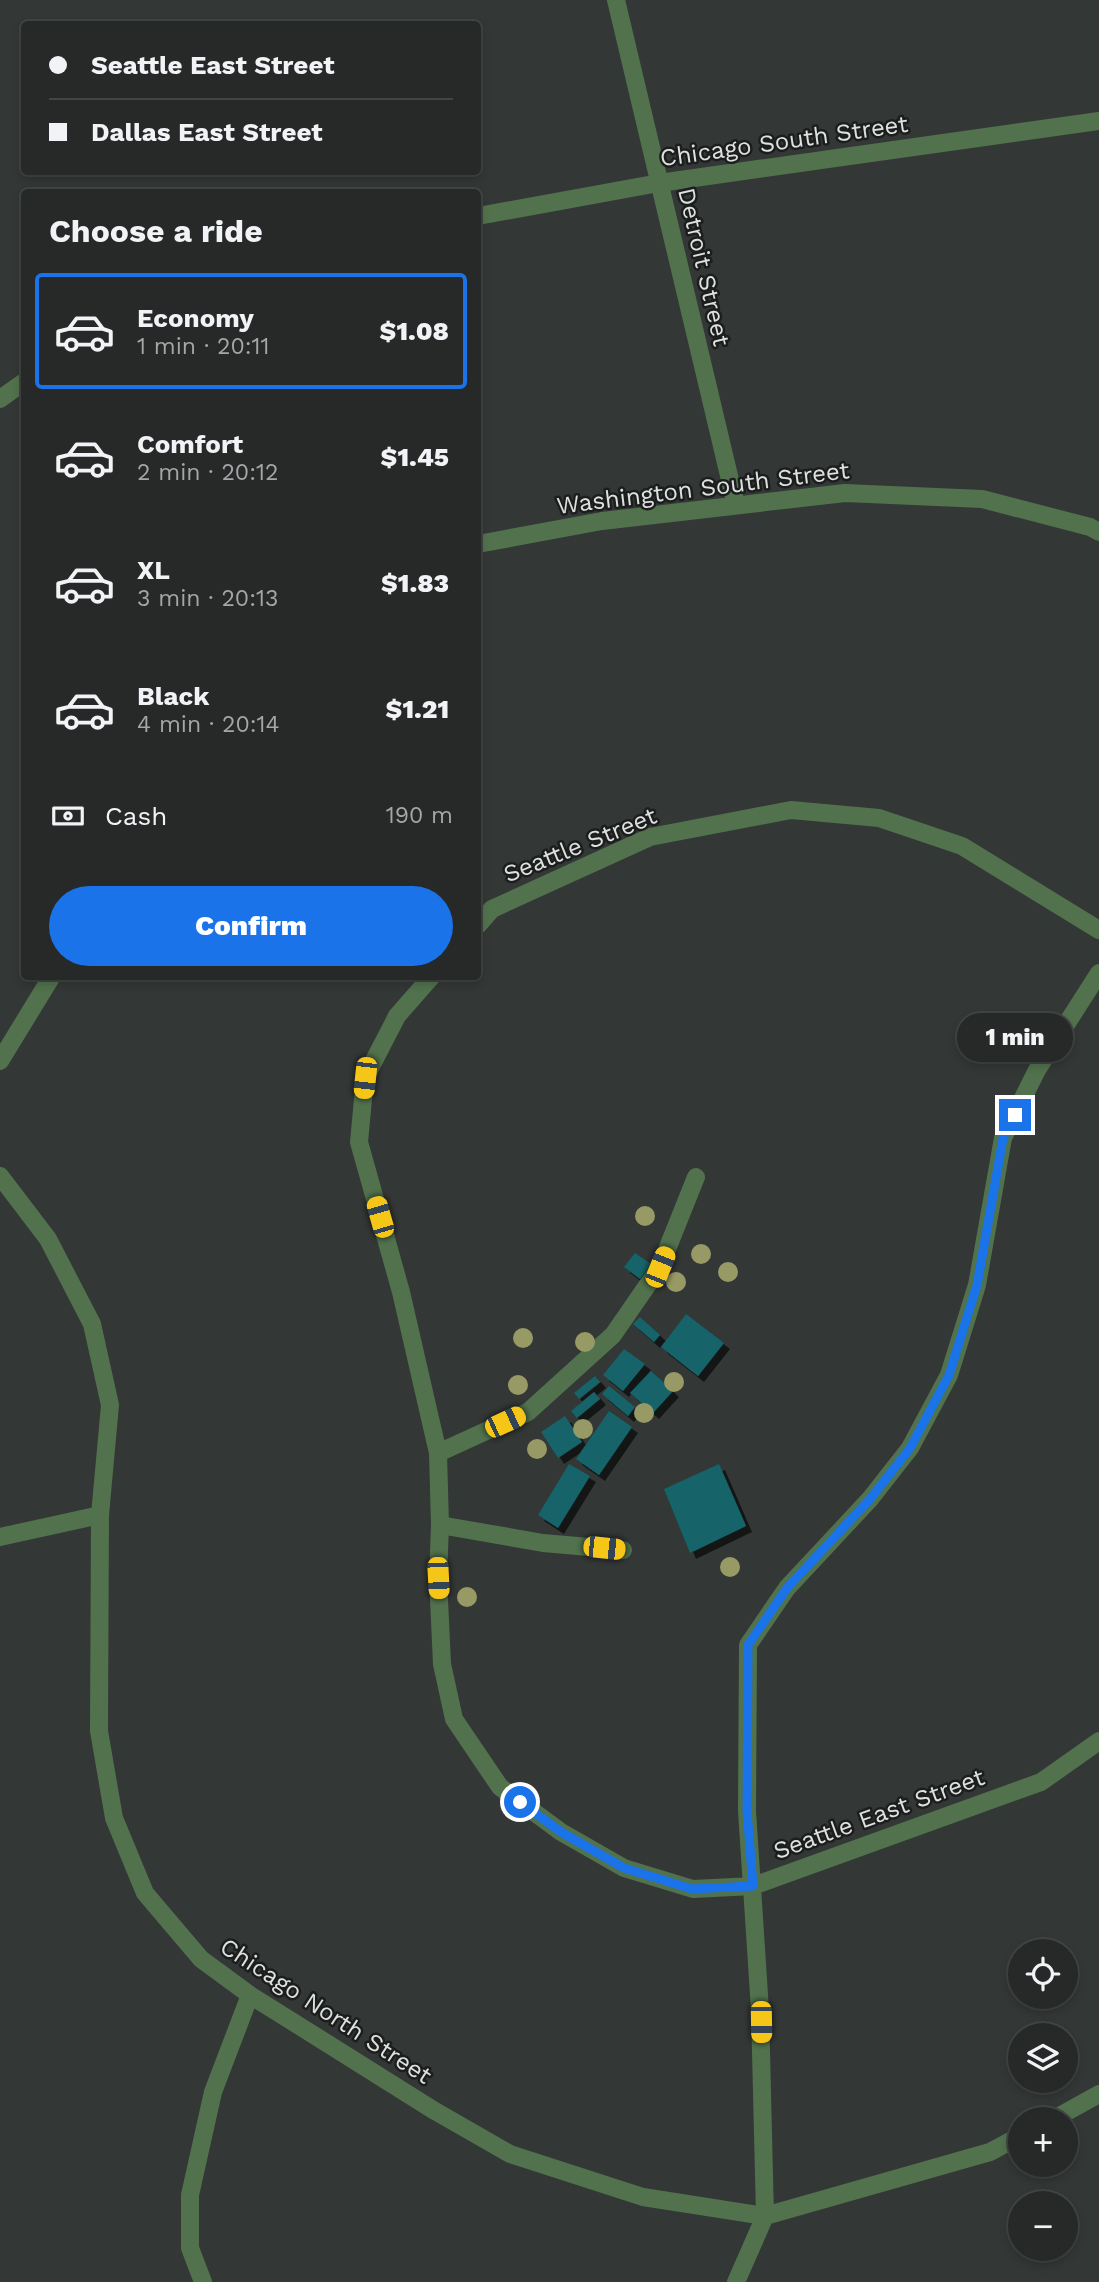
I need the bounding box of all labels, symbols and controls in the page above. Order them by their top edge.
text: Seattle East Street [91,50,335,80]
street label: Chicago South Street [658,110,910,172]
text: Dallas East Street [91,117,323,147]
street label: Detroit Street [672,185,736,349]
text: Choose a ride [49,212,263,250]
icon: car [53,300,116,363]
text: Economy [137,303,254,333]
text: $1.08 [380,316,449,346]
text: 1 min · 20:11 [137,333,269,360]
icon: car [53,426,116,489]
text: Comfort [137,429,243,459]
text: $1.45 [381,442,449,472]
street label: Washington South Street [555,456,851,520]
text: 2 min · 20:12 [137,459,278,486]
icon: car [53,552,116,615]
text: XL [137,555,170,585]
text: $1.83 [381,568,449,598]
text: 3 min · 20:13 [137,585,278,612]
icon: car [53,678,116,741]
text: Black [137,681,209,711]
text: $1.21 [386,694,449,724]
text: 4 min · 20:14 [137,711,280,738]
icon: cash [49,797,87,835]
text: Cash [105,801,167,831]
text: 190 m [386,802,453,829]
street label: Seattle Street [499,802,661,888]
button: Confirm [49,886,453,966]
callout: 1 min [957,1014,1073,1062]
text: 1 min [985,1024,1045,1051]
car [353,1056,378,1100]
route end [999,1099,1031,1131]
car [365,1194,396,1240]
car [643,1244,678,1290]
car [482,1404,529,1440]
car [583,1535,626,1561]
car [427,1556,450,1600]
street label: Seattle East Street [770,1763,988,1865]
route start [504,1786,536,1818]
street label: Chicago North Street [215,1932,437,2090]
map controls [1008,1939,1078,2261]
button: locate [1008,1939,1078,2009]
car [751,2001,772,2043]
button: layers [1008,2023,1078,2093]
button: + [1008,2107,1078,2177]
button: − [1008,2191,1078,2261]

